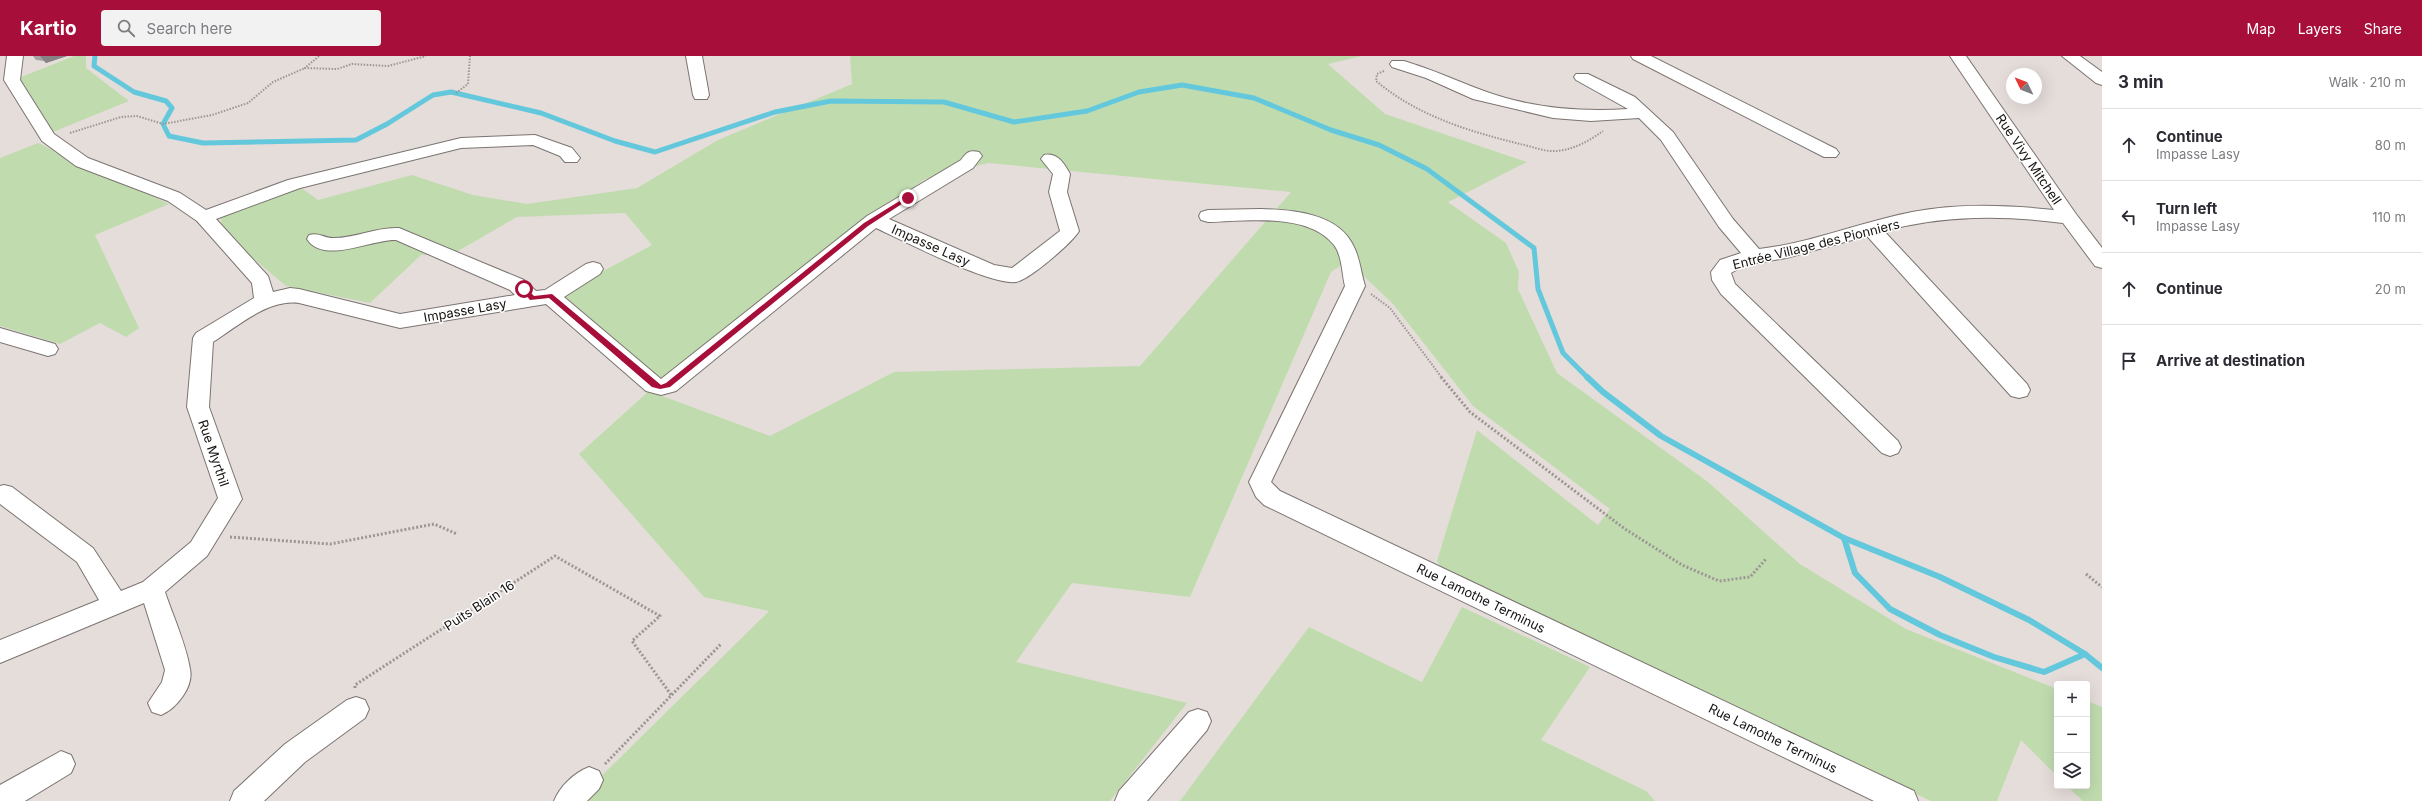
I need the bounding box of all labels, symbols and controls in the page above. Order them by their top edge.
search box [101,10,381,46]
text: Kartio [20,17,77,40]
icon: search [115,17,137,39]
text: Search here [147,19,232,38]
text: Map [2247,20,2276,37]
text: Layers [2298,20,2342,37]
text: Share [2364,20,2402,37]
north arrow [2006,68,2042,104]
text: 3 min [2118,72,2164,92]
text: Walk · 210 m [2329,74,2406,90]
street label: Rue Vivy Mitchell [1993,111,2065,207]
text: Continue [2156,127,2223,146]
icon: ahead [2118,134,2140,156]
text: 80 m [2375,137,2406,153]
text: Impasse Lasy [2156,146,2240,162]
route end [899,189,917,207]
text: Turn left [2156,199,2217,218]
icon: left [2118,206,2140,228]
text: 110 m [2372,209,2406,225]
street label: Entrée Village des Pionniers [1731,215,1901,272]
text: Impasse Lasy [2156,218,2240,234]
street label: Impasse Lasy [889,221,973,269]
icon: ahead [2118,278,2140,300]
text: Continue [2156,279,2223,298]
route start [515,280,533,298]
text: 20 m [2375,281,2406,297]
street label: Impasse Lasy [422,295,508,325]
icon: arrive [2118,350,2140,372]
text: Arrive at destination [2156,351,2305,370]
street label: Rue Myrthil [195,417,233,489]
street label: Rue Lamothe Terminus [1414,560,1548,636]
street label: Puits Blain 16 [441,576,517,634]
map controls [2054,681,2090,789]
button: + [2054,681,2090,717]
street label: Rue Lamothe Terminus [1706,700,1840,776]
button: − [2054,717,2090,753]
button: layers [2054,753,2090,789]

